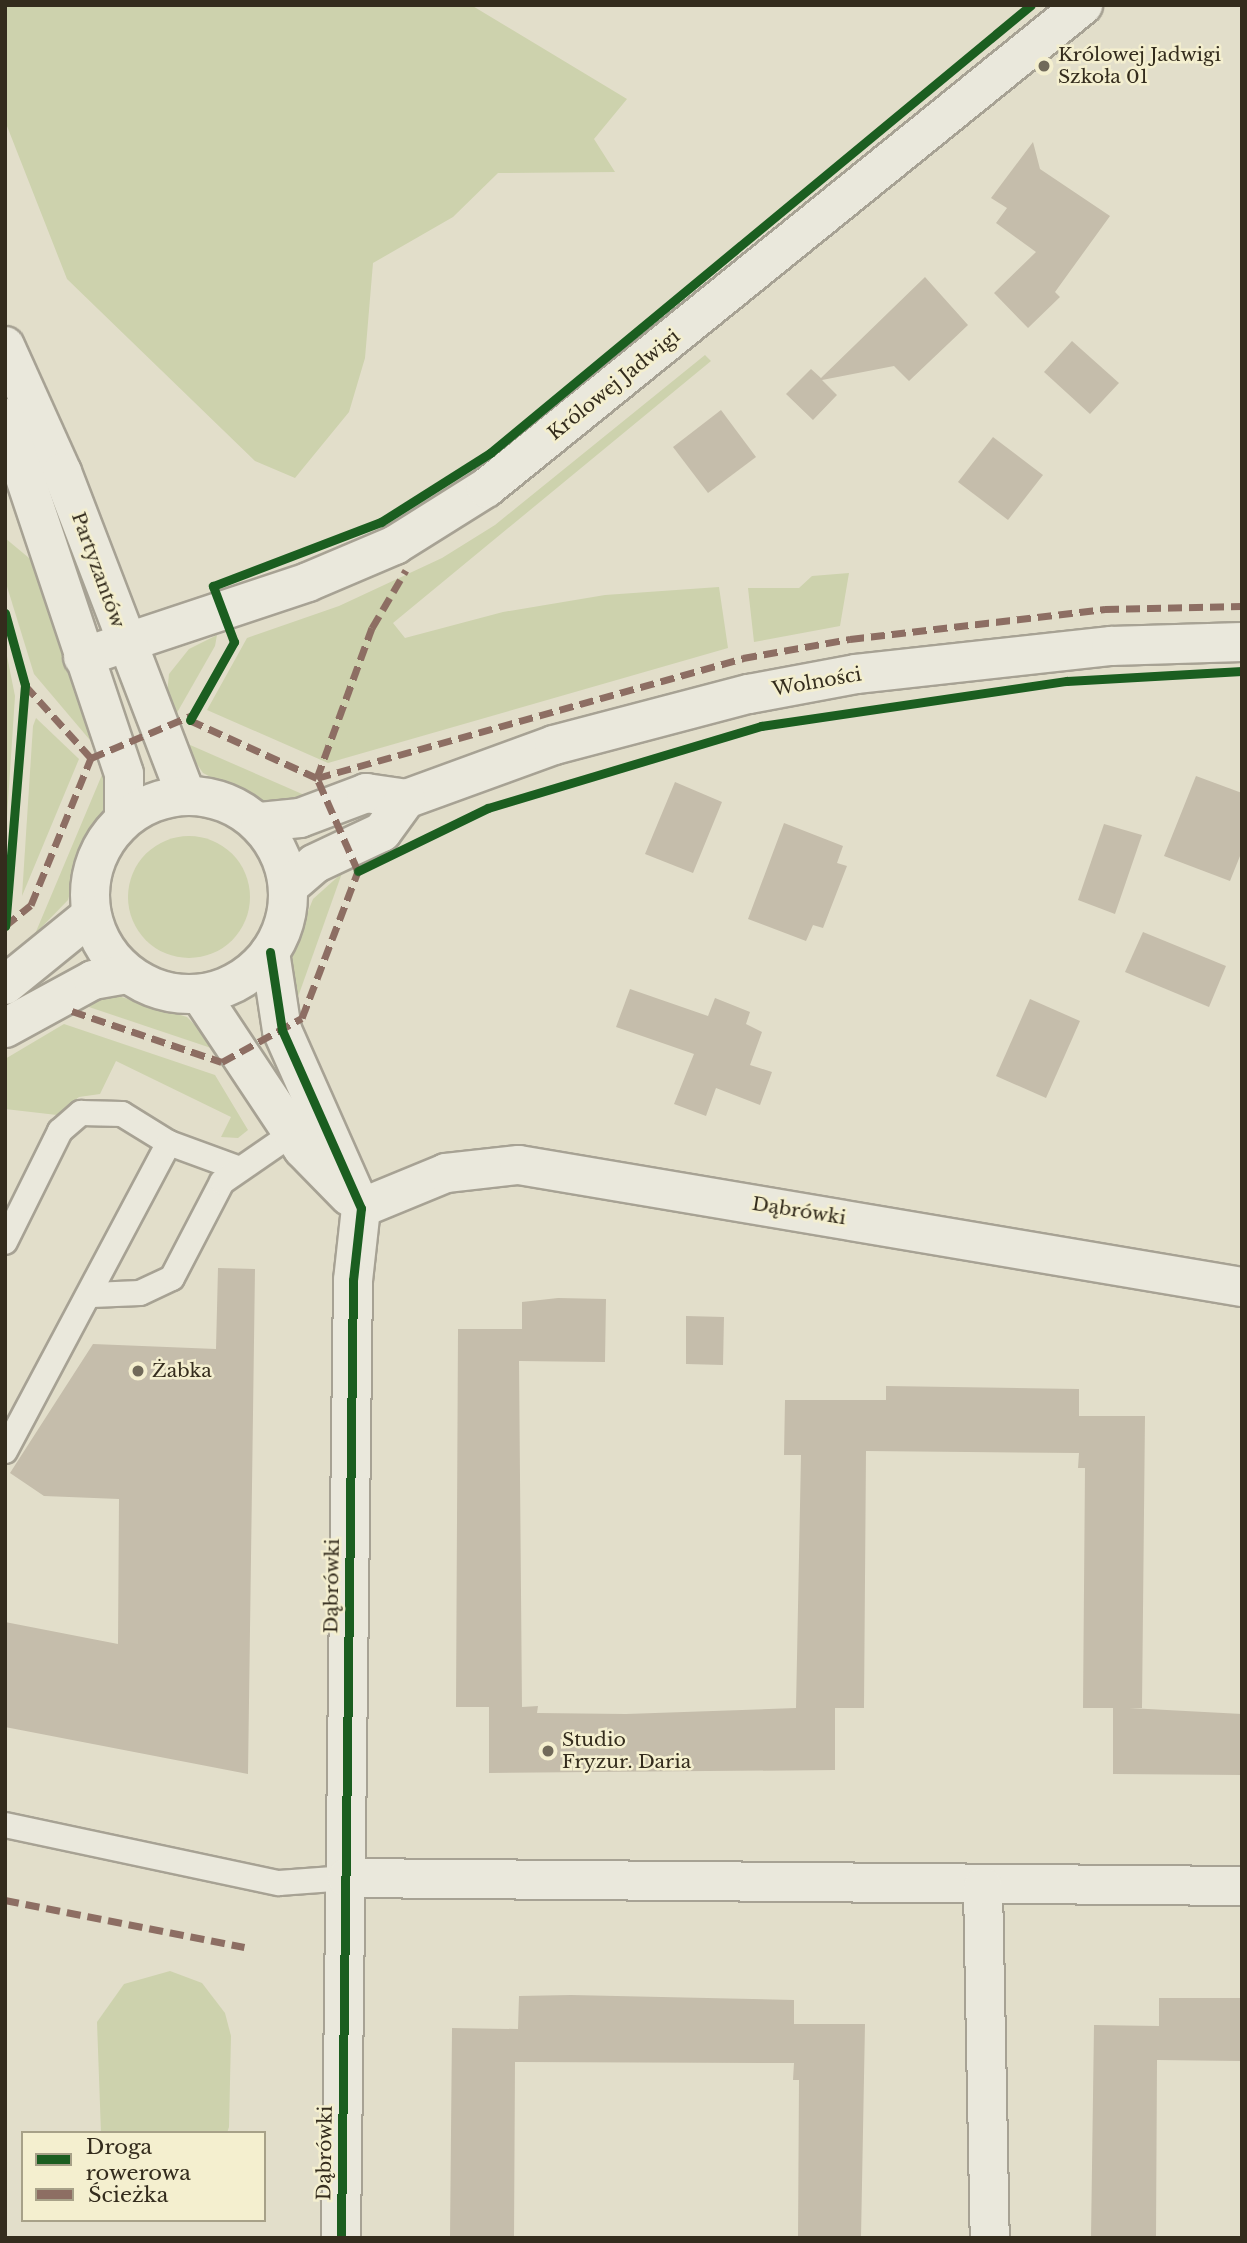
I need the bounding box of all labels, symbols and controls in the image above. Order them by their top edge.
place label: Królowej Jadwigi Szkoła 01 [1058,44,1221,88]
marker: Królowej Jadwigi Szkoła 01 [1036,58,1052,74]
street label: Królowej Jadwigi [544,325,684,445]
street label: Partyzantów [67,509,129,631]
street label: Wolności [771,663,863,701]
street label: Dąbrówki [750,1192,848,1230]
place label: Żabka [152,1360,212,1382]
marker: Żabka [130,1363,146,1379]
street label: Dąbrówki [320,1538,344,1634]
place label: Studio Fryzur. Daria [562,1729,691,1773]
marker: Studio Fryzur. Daria [540,1743,556,1759]
street label: Dąbrówki [313,2105,337,2201]
legend [21,2131,266,2222]
text: Droga rowerowa [86,2134,191,2186]
text: Ścieżka [88,2182,168,2208]

